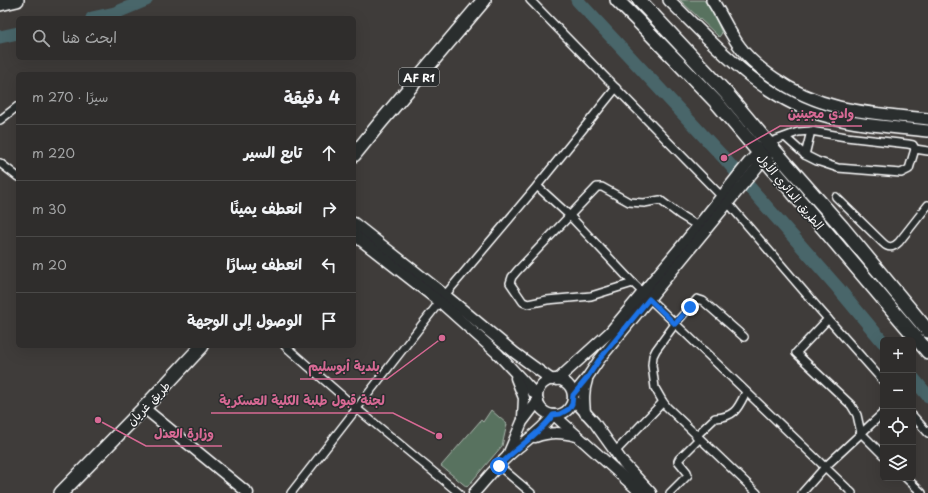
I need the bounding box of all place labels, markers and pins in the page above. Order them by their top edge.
callout: وادي مجينين [780,101,862,126]
callout: بلدية أبوسليم [300,354,387,379]
callout: لجنة قبول طلبة الكلية العسكرية [211,388,393,413]
callout: وزارة العدل [146,421,222,446]

